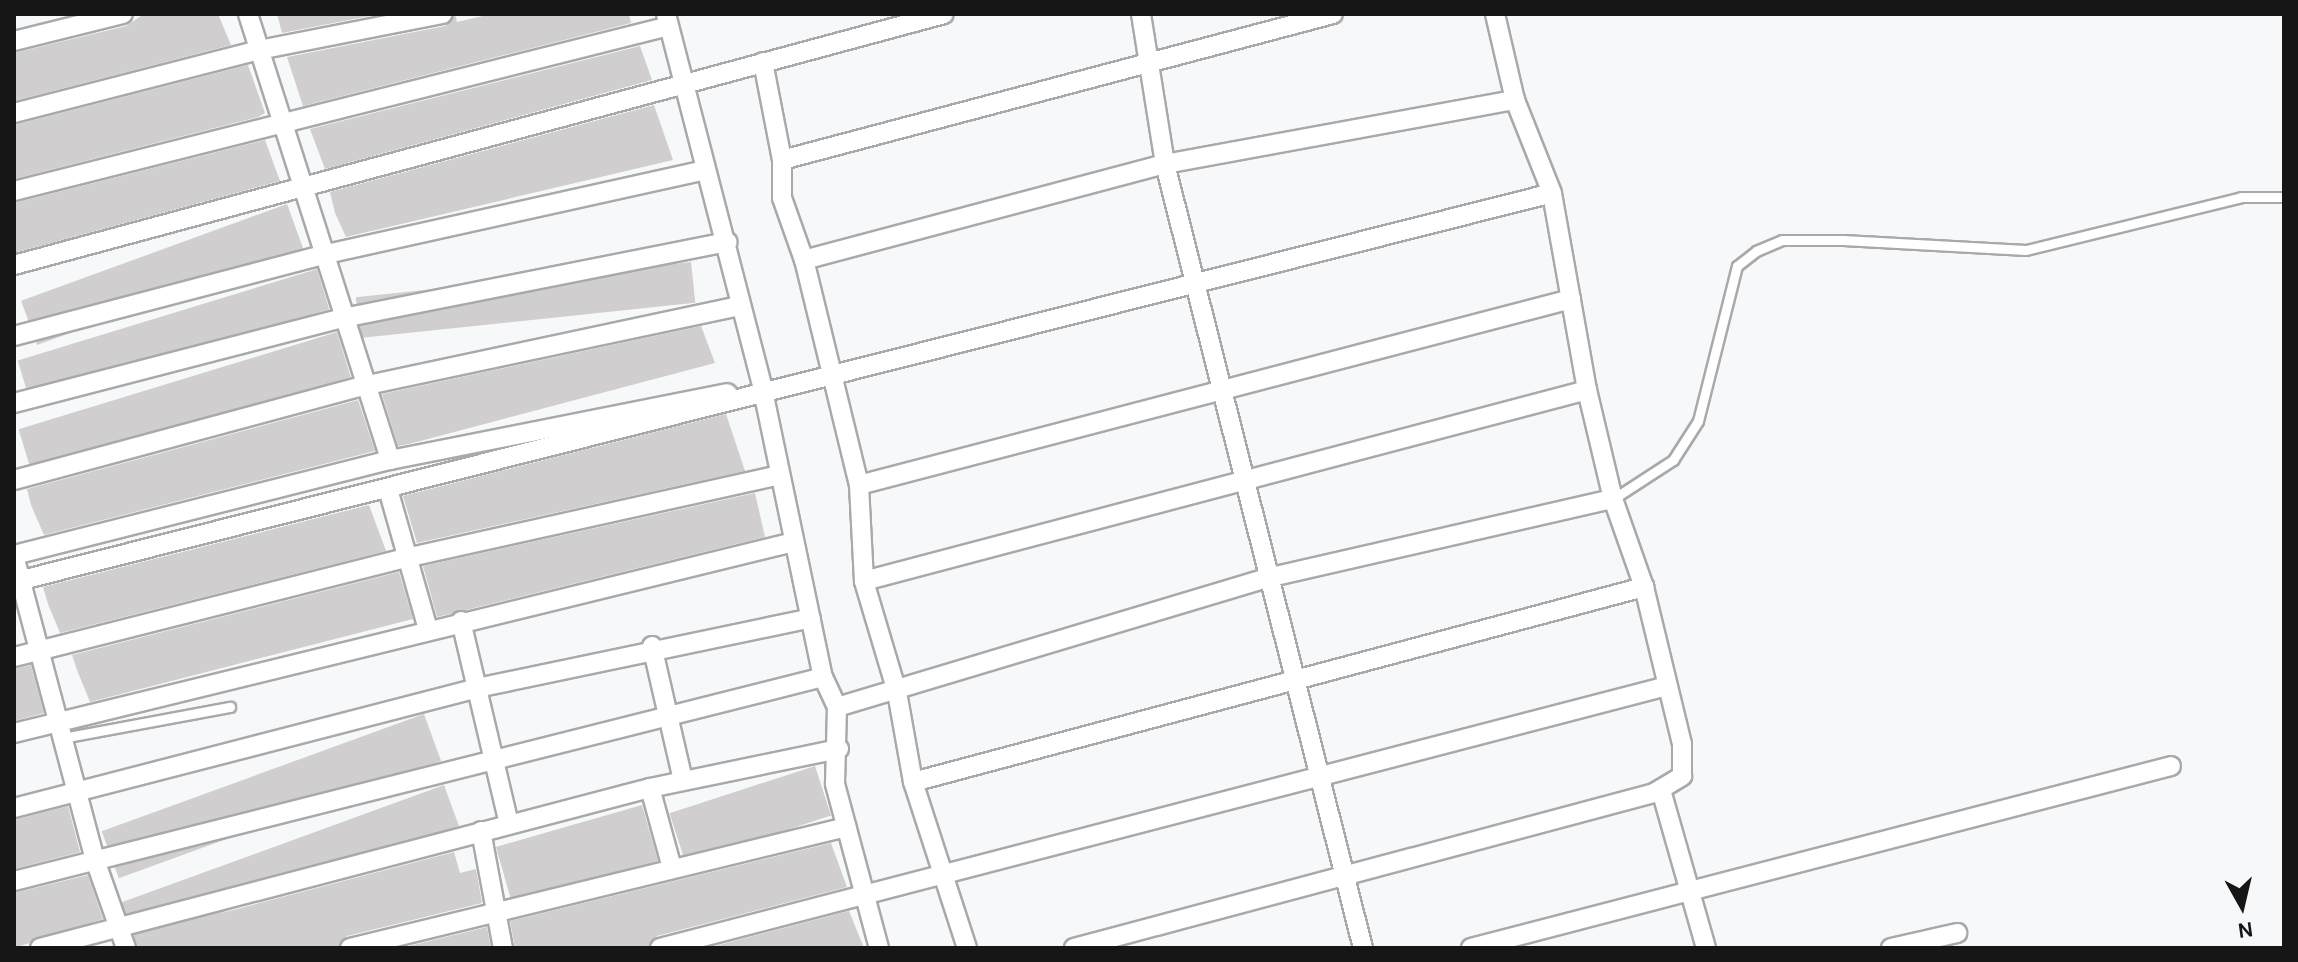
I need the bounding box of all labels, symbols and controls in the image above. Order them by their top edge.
north arrow [2202,866,2282,946]
text: N [2236,916,2255,944]

